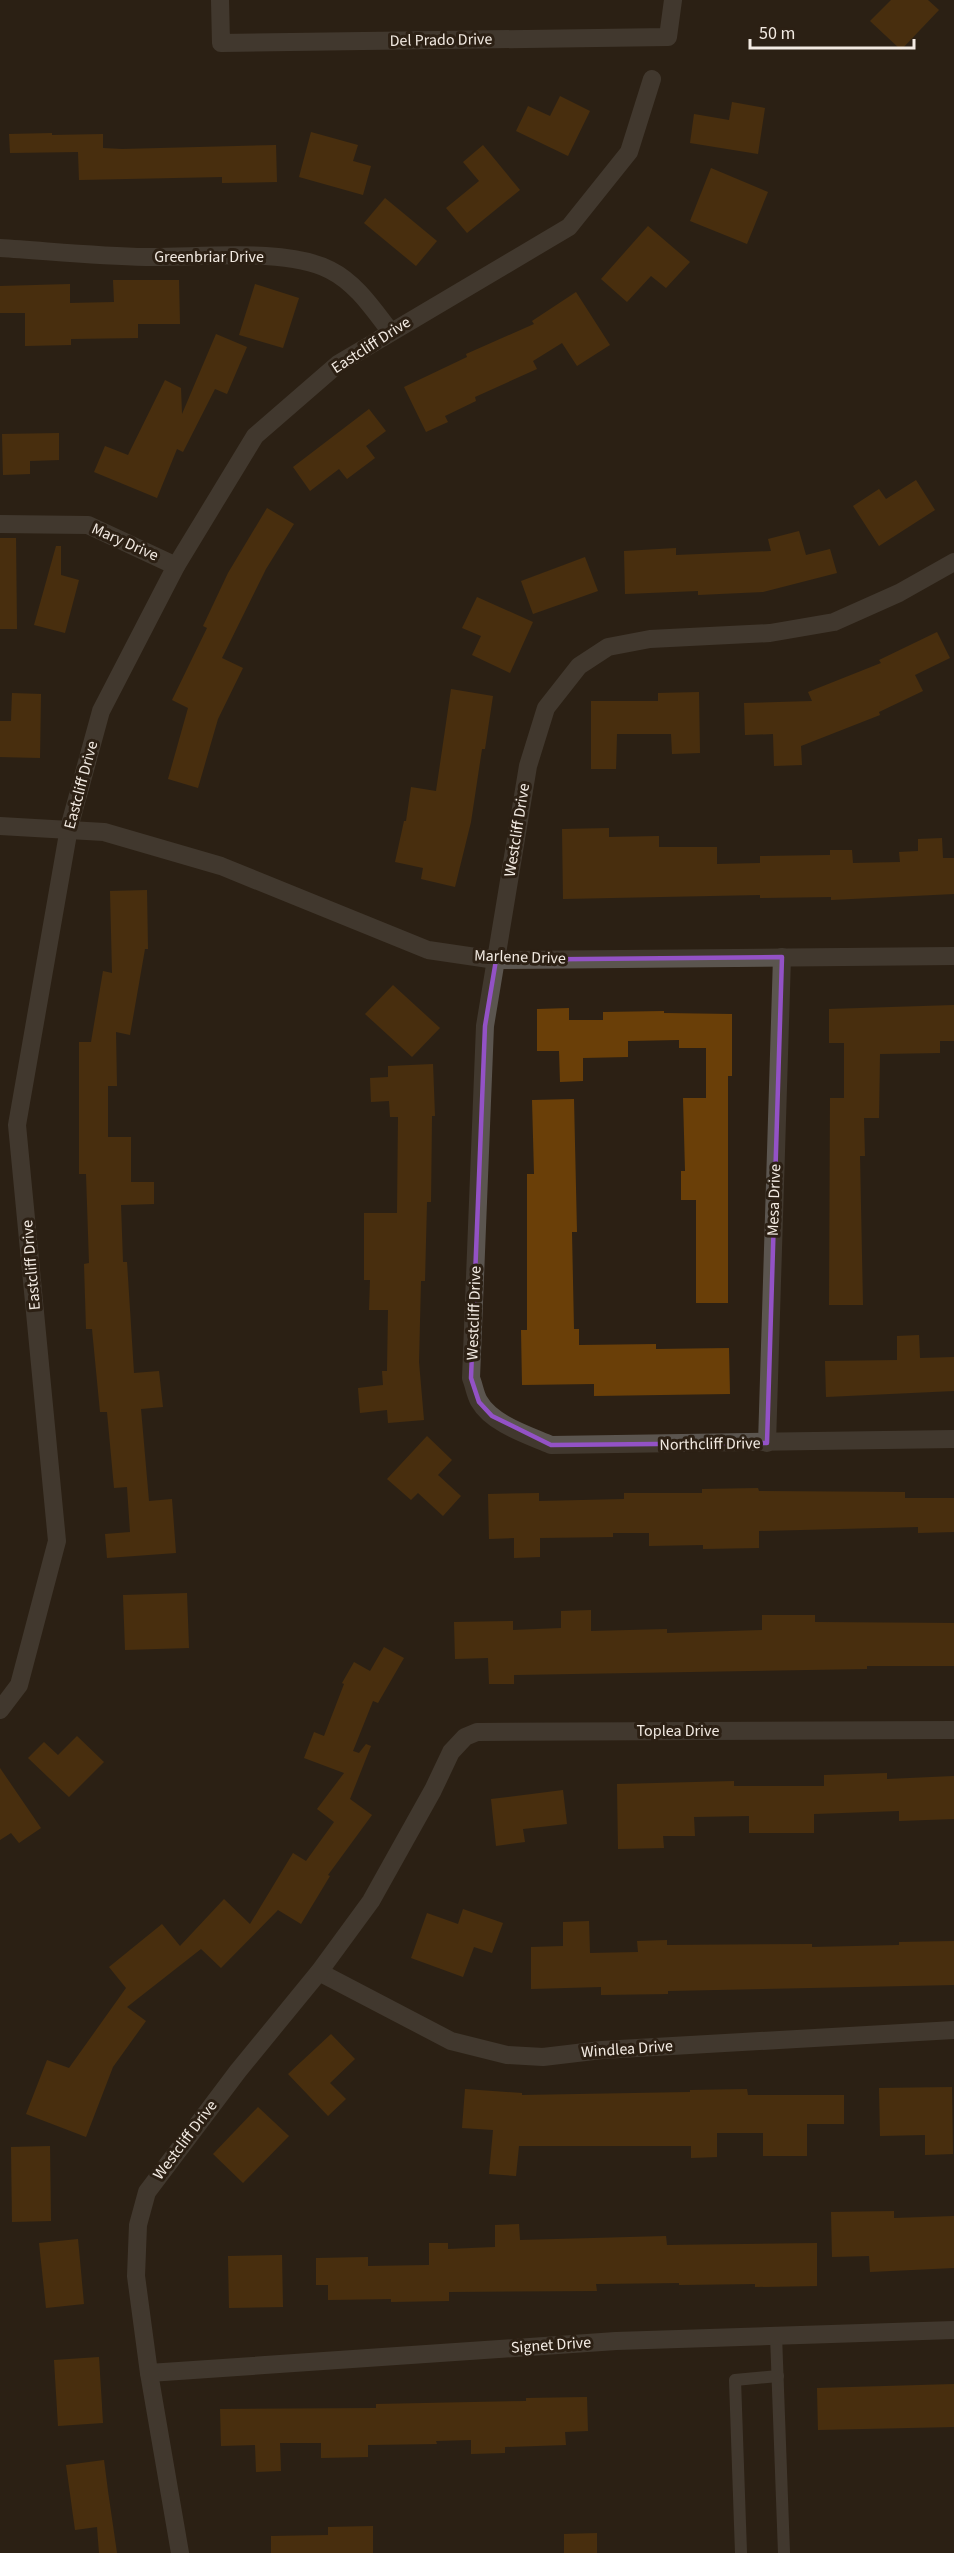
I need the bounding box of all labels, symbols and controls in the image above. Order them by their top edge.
scale bar [750,12,914,50]
text: 50 m [759,21,795,46]
street label: Del Prado Drive [389,28,493,52]
street label: Greenbriar Drive [154,246,264,268]
street label: Eastcliff Drive [327,311,415,379]
street label: Mary Drive [88,518,162,567]
street label: Eastcliff Drive [59,738,103,832]
street label: Westcliff Drive [499,782,535,878]
street label: Marlene Drive [474,944,566,970]
street label: Mesa Drive [762,1163,786,1236]
street label: Eastcliff Drive [16,1219,46,1311]
street label: Westcliff Drive [461,1265,487,1361]
street label: Northcliff Drive [659,1432,761,1456]
street label: Toplea Drive [637,1720,719,1742]
street label: Windlea Drive [580,2035,674,2063]
street label: Westcliff Drive [148,2096,222,2184]
street label: Signet Drive [510,2331,592,2359]

